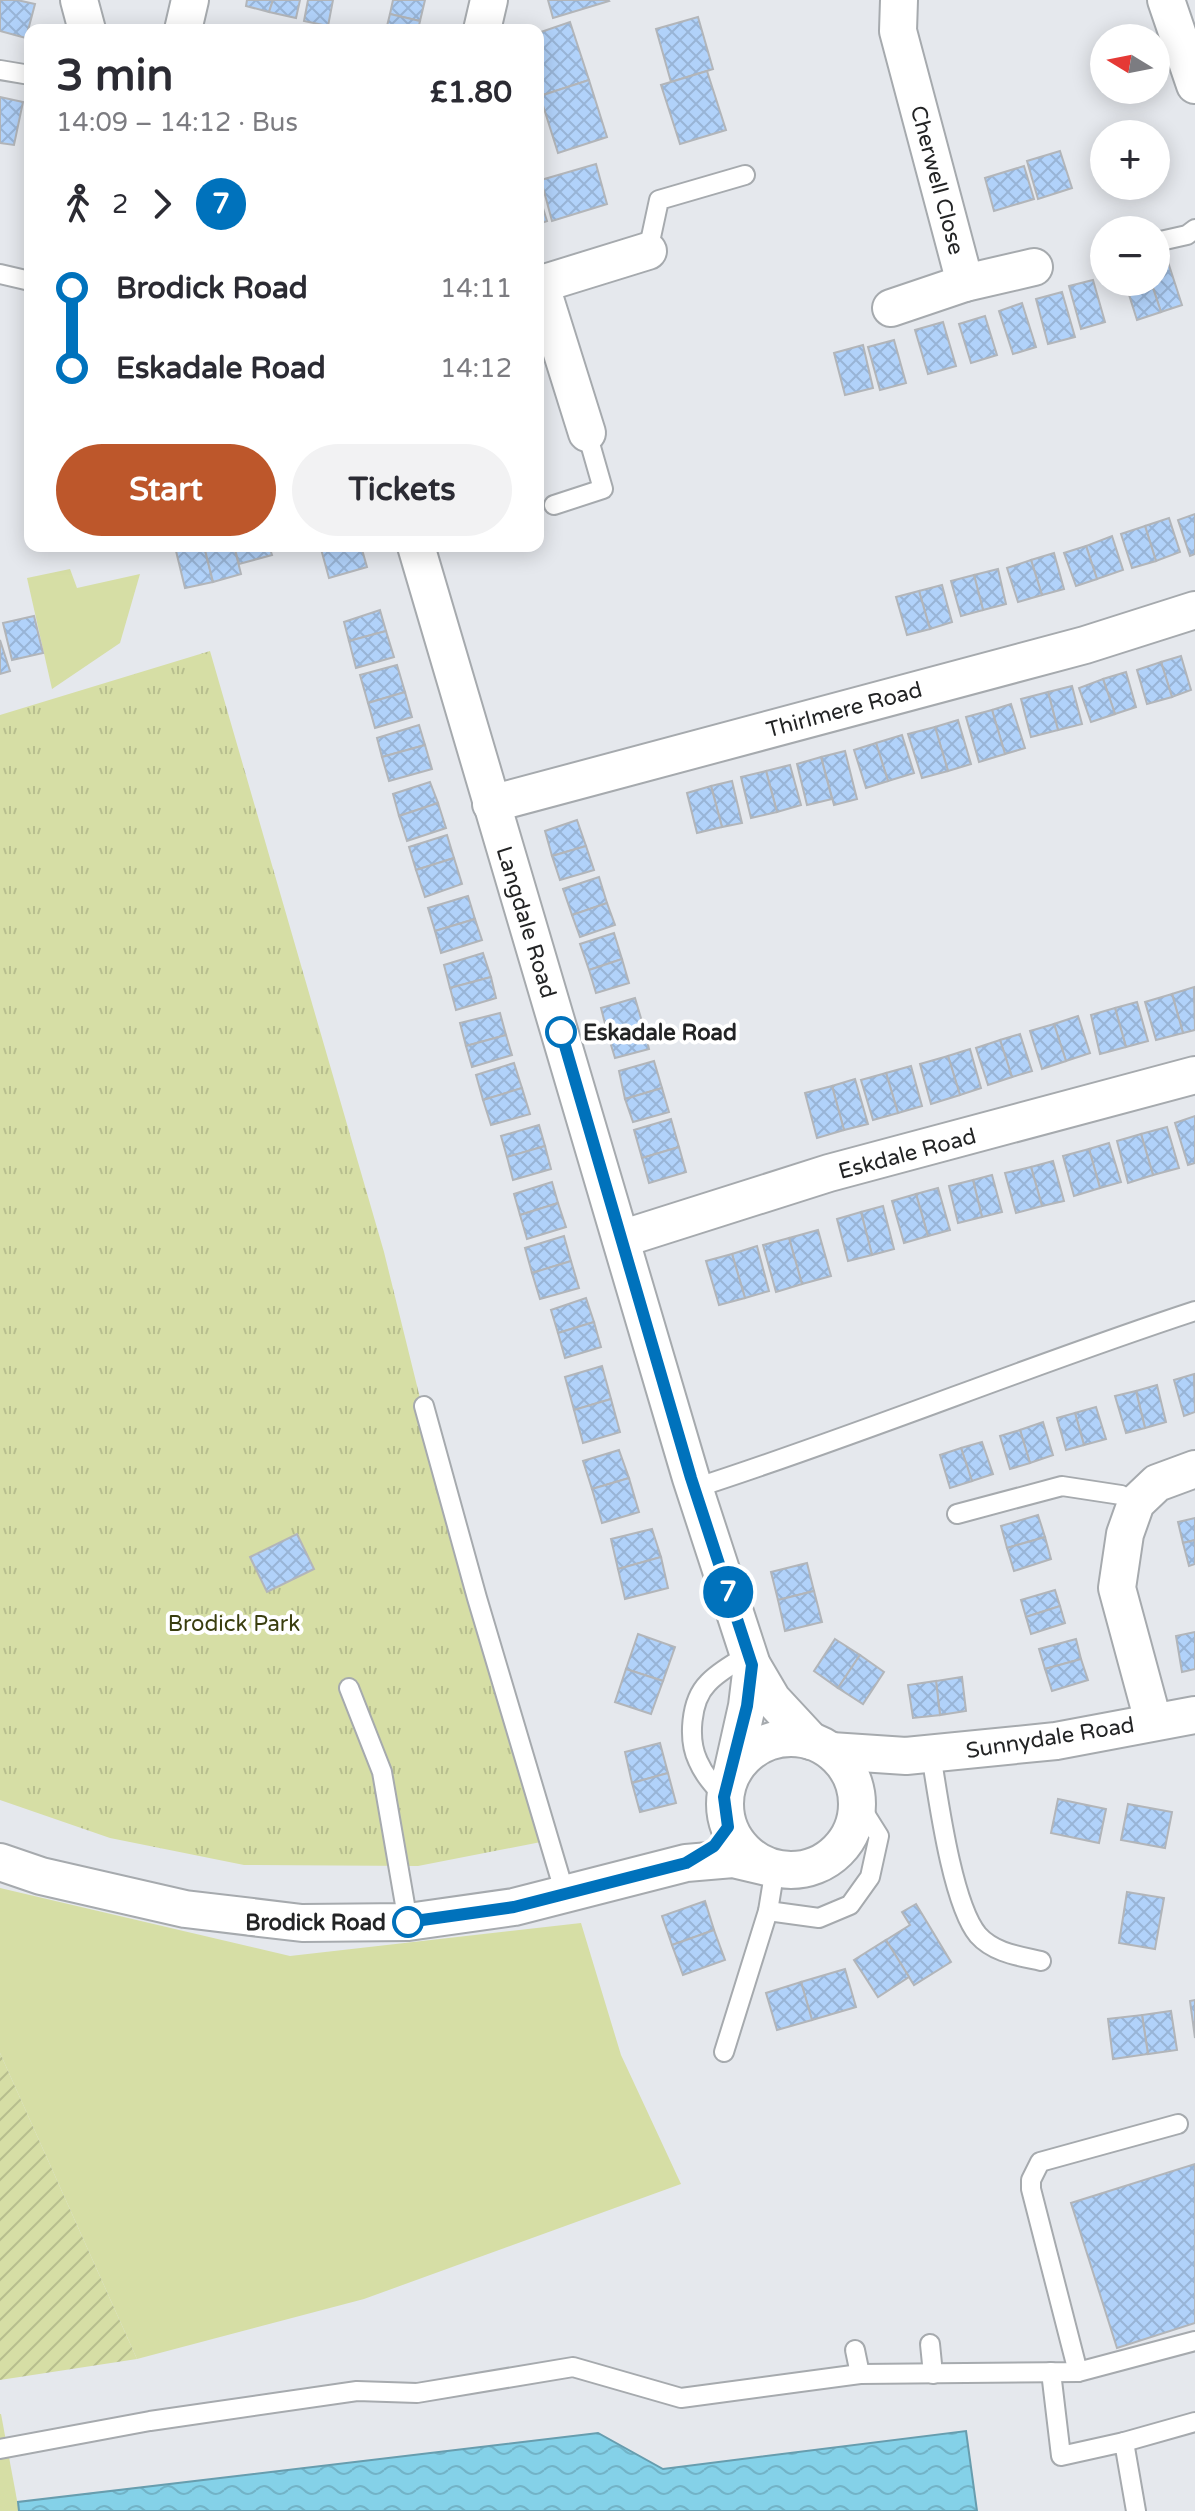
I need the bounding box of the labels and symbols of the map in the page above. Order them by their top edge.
north arrow [1090,24,1170,104]
street label: Cherwell Close [905,103,969,258]
street label: Thirlmere Road [763,677,925,743]
street label: Langdale Road [491,843,561,1001]
marker: Eskadale Road [546,1017,576,1047]
place label: Eskadale Road [583,1020,737,1046]
street label: Eskdale Road [836,1123,979,1185]
line badge: 7 [702,1566,754,1618]
park label: Brodick Park [168,1611,300,1637]
street label: Sunnydale Road [964,1712,1136,1764]
marker: Brodick Road [393,1907,423,1937]
place label: Brodick Road [245,1910,386,1936]

